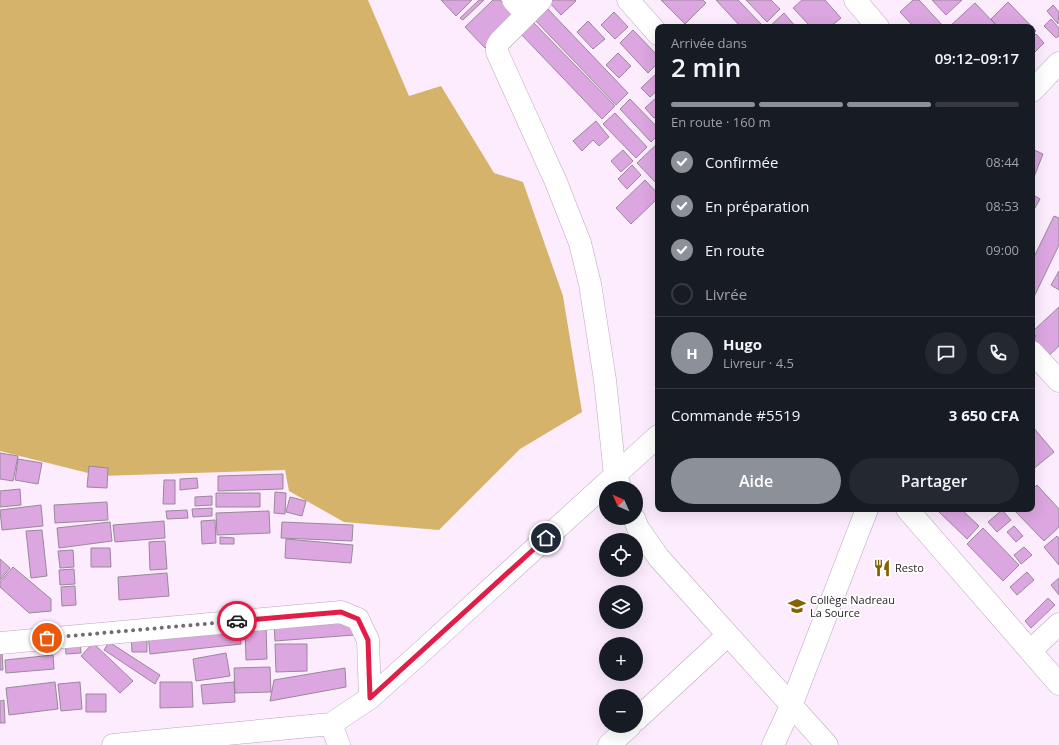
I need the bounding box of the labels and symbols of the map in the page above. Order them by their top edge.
north arrow [599,481,643,525]
pin [529,521,563,555]
restaurant icon: Resto [872,558,892,578]
place label: Resto [895,560,924,575]
place label: Collège Nadreau La Source [810,592,895,620]
school or university icon: Collège Nadreau La Source [787,596,807,616]
courier [217,601,257,641]
pin [30,621,64,655]

